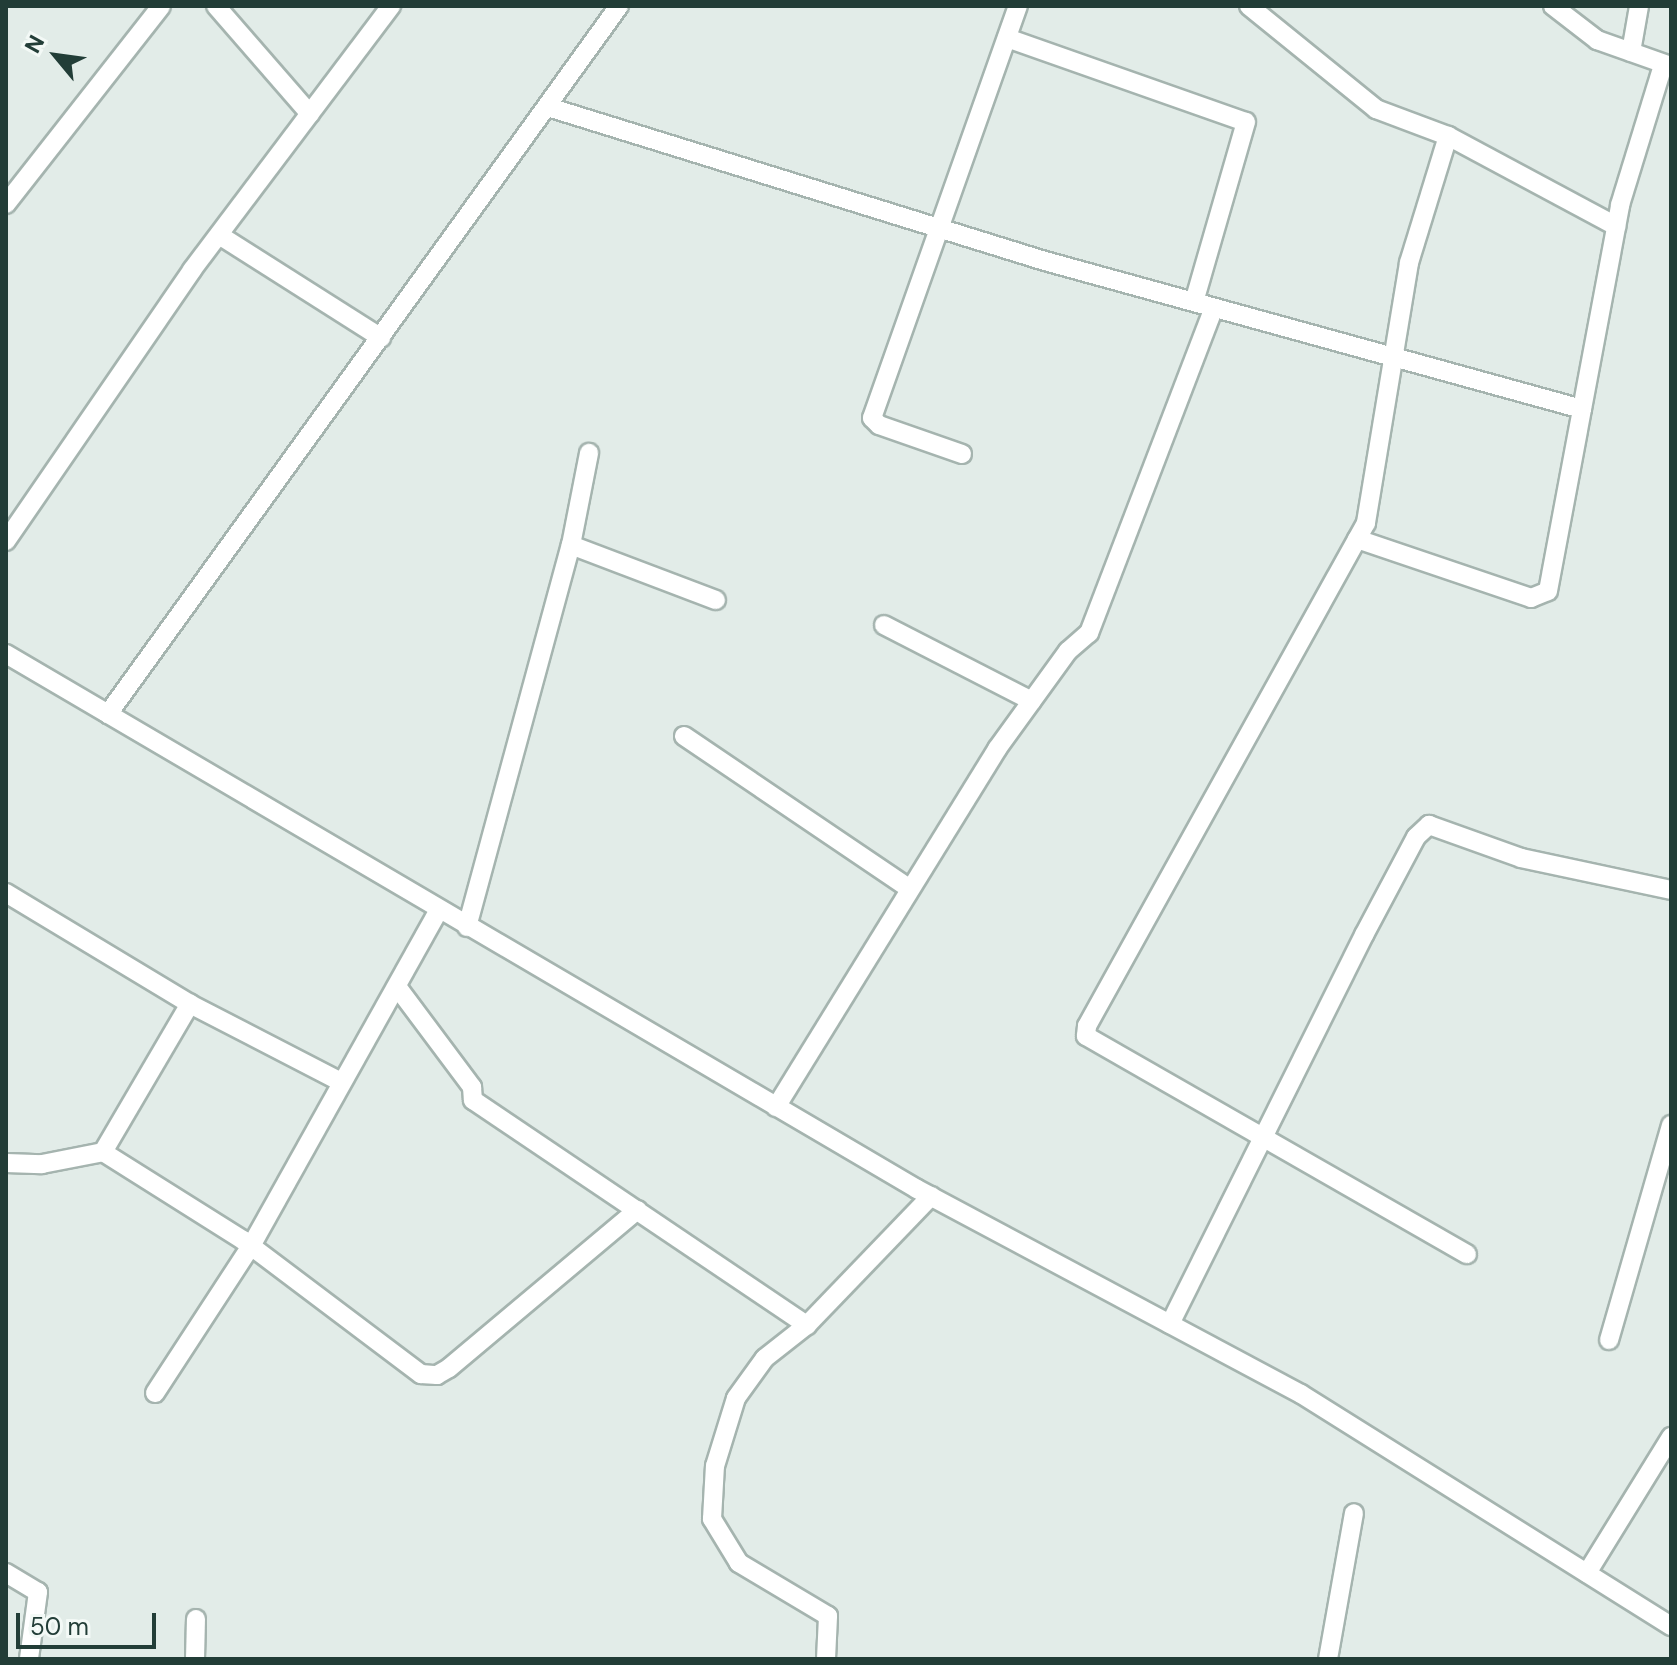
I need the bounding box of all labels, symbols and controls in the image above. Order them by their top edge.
north arrow [16,16,96,96]
text: N [18,30,51,58]
scale bar [20,1597,160,1647]
text: 50 m [30,1611,89,1642]

